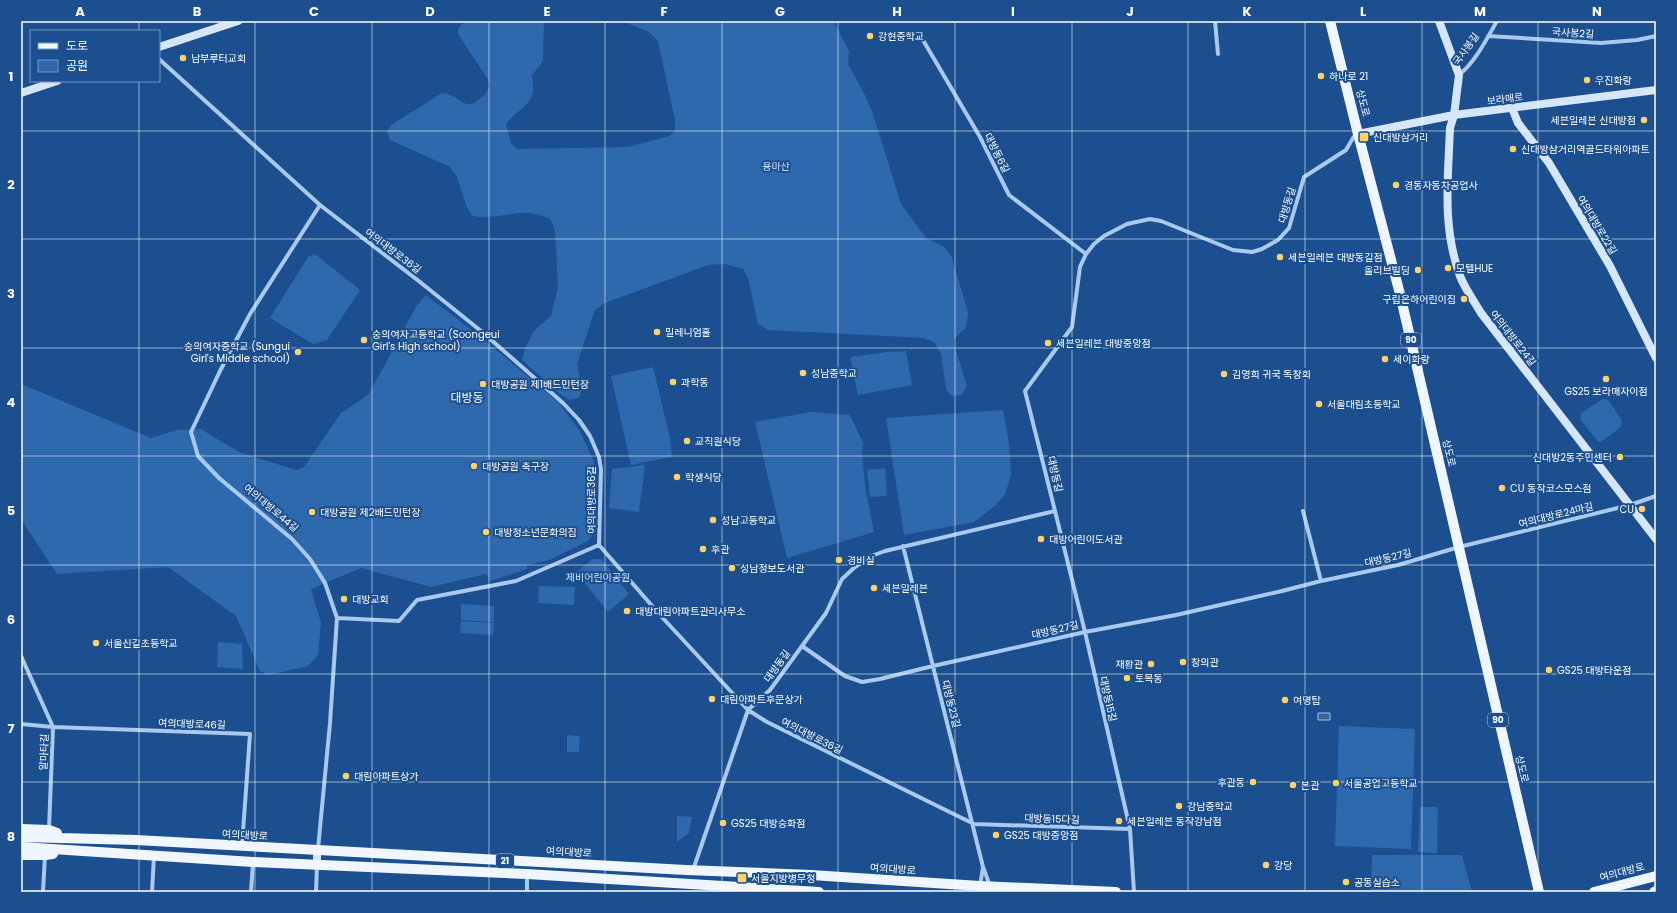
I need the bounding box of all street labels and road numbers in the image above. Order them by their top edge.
street label: 국사봉2길 [1551,24,1595,42]
street label: 국사봉길 [1449,30,1483,68]
street label: 상도로 [1352,88,1374,118]
street label: 보라매로 [1486,89,1524,109]
street label: 대방동6길 [981,130,1013,176]
street label: 대방동길 [1274,185,1300,225]
street label: 여의대방로22길 [1573,193,1621,257]
street label: 여의대방로36길 [362,225,424,277]
street label: 여의대방로24길 [1486,307,1540,369]
road number: 90 [1401,333,1421,347]
street label: 상도로 [1439,438,1459,468]
street label: 대방동길 [1044,454,1066,494]
street label: 여의대방로36길 [584,466,599,534]
street label: 여의대방로44길 [240,480,302,536]
street label: 여의대방로24마길 [1517,498,1595,532]
street label: 대방동27길 [1363,545,1413,571]
street label: 대방동27길 [1030,617,1080,643]
street label: 대방동길 [760,647,794,685]
street label: 대방동15길 [1095,675,1121,723]
street label: 대방동23길 [938,679,964,729]
road number: 90 [1488,713,1508,727]
street label: 여의대방로36길 [779,714,845,758]
street label: 여의대방로46길 [158,715,226,733]
street label: 알마타길 [36,733,52,771]
street label: 상도로 [1512,754,1532,784]
street label: 대방동15다길 [1024,811,1080,827]
street label: 여의대방로 [222,826,268,844]
street label: 여의대방로 [546,843,592,861]
road number: 21 [496,854,514,868]
street label: 여의대방로 [1598,859,1646,885]
street label: 여의대방로 [870,860,916,878]

